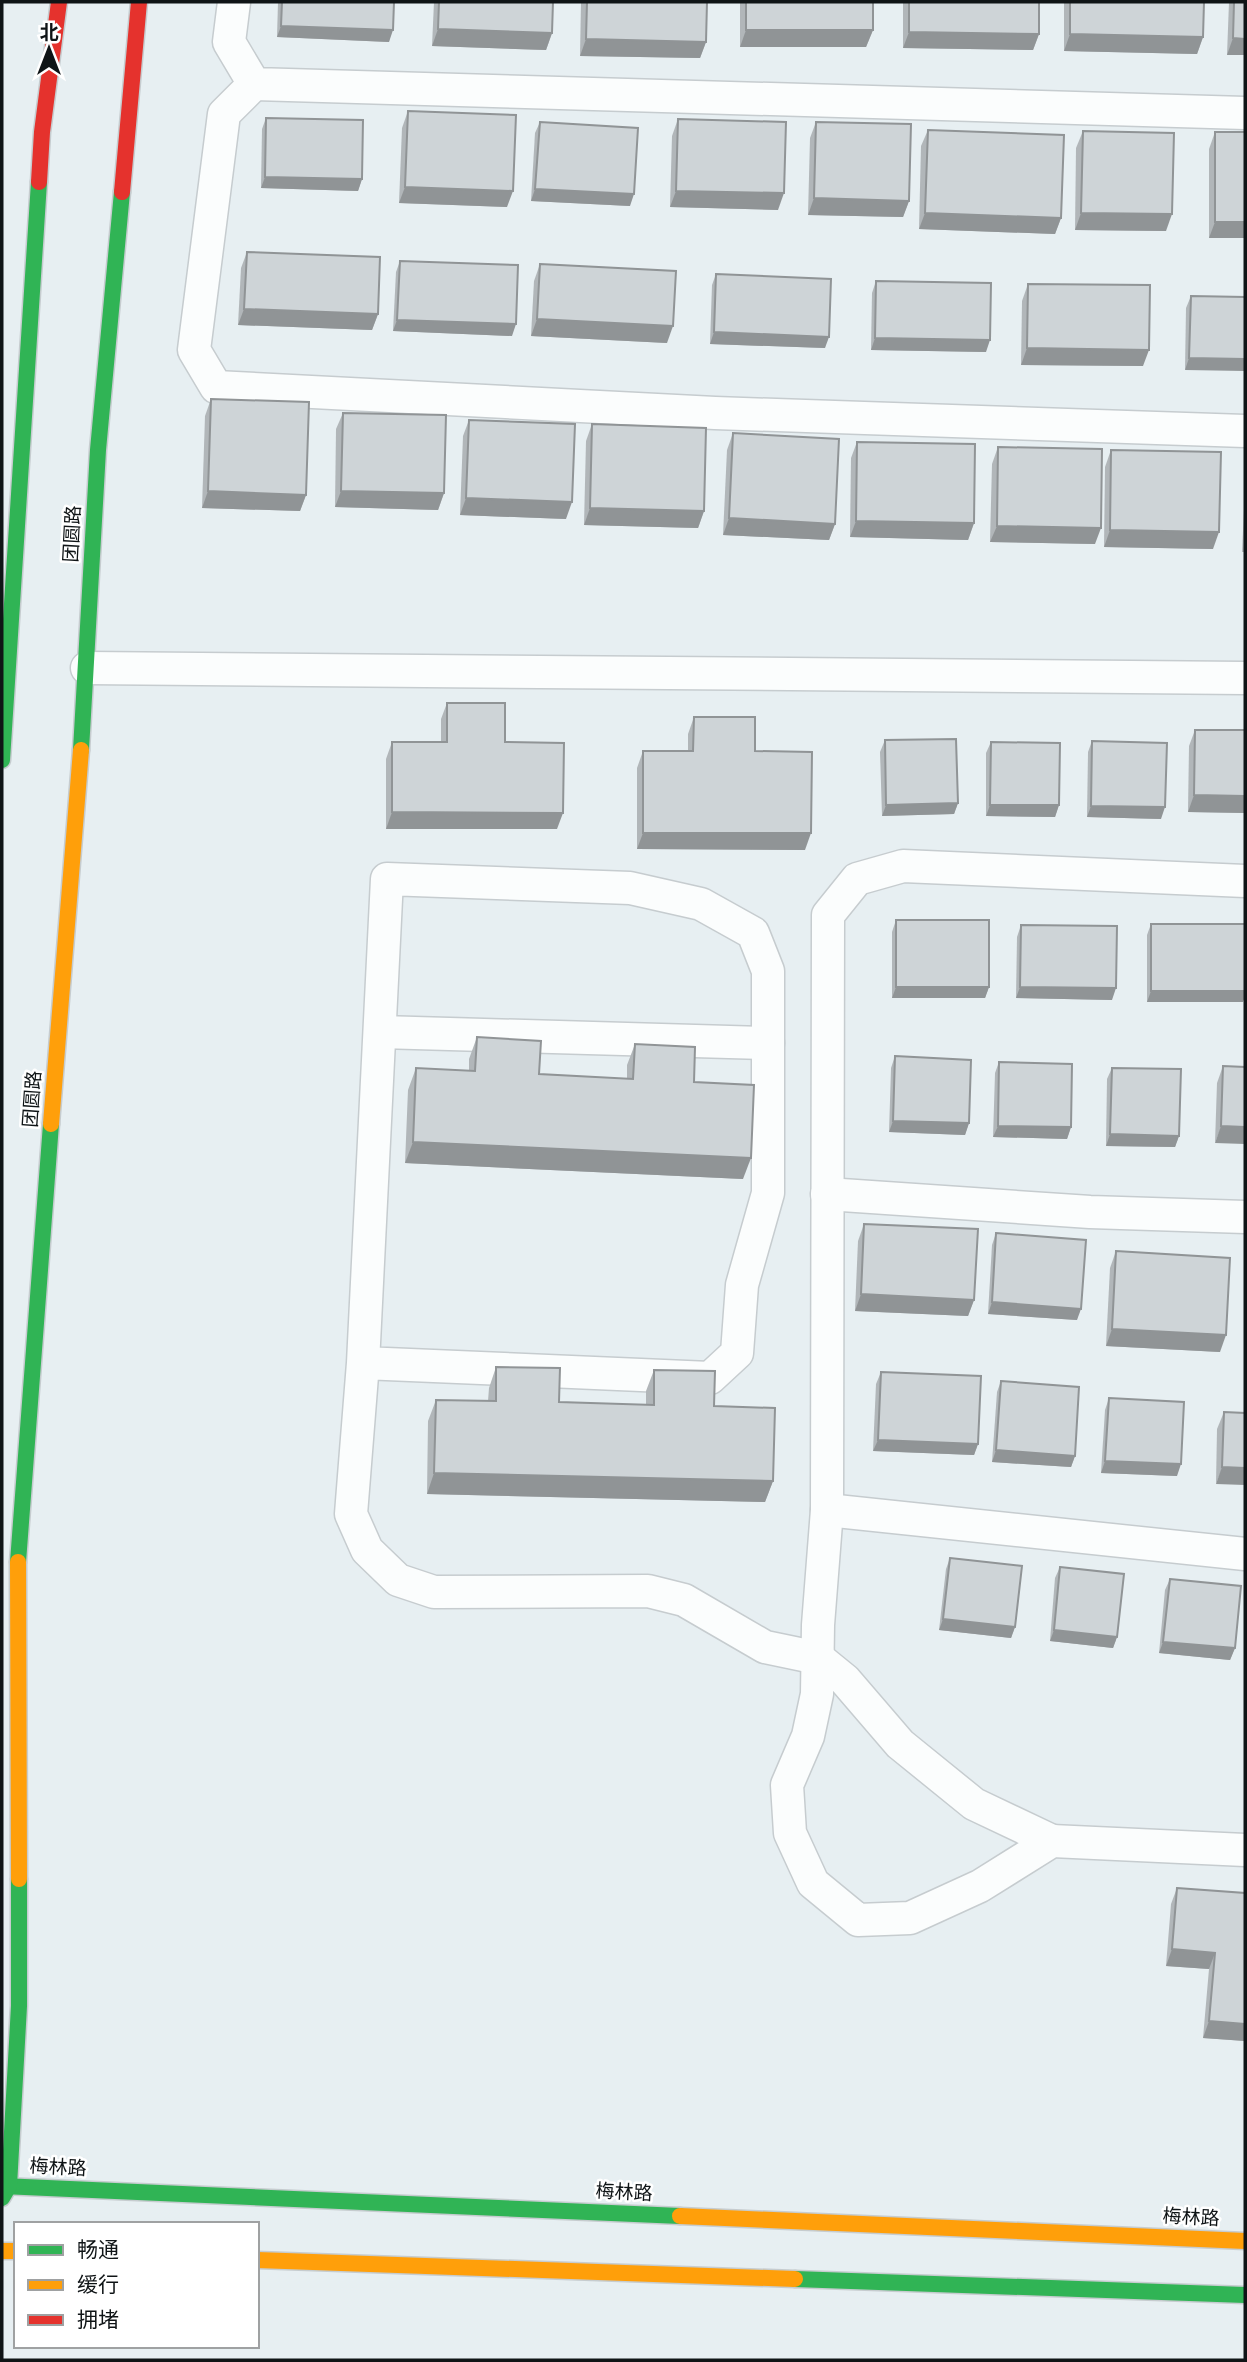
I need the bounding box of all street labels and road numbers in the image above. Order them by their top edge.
street label: 团圆路 [59,505,85,563]
street label: 团圆路 [19,1070,45,1128]
street label: 梅林路 [29,2154,87,2180]
street label: 梅林路 [595,2179,653,2205]
street label: 梅林路 [1162,2204,1220,2230]

